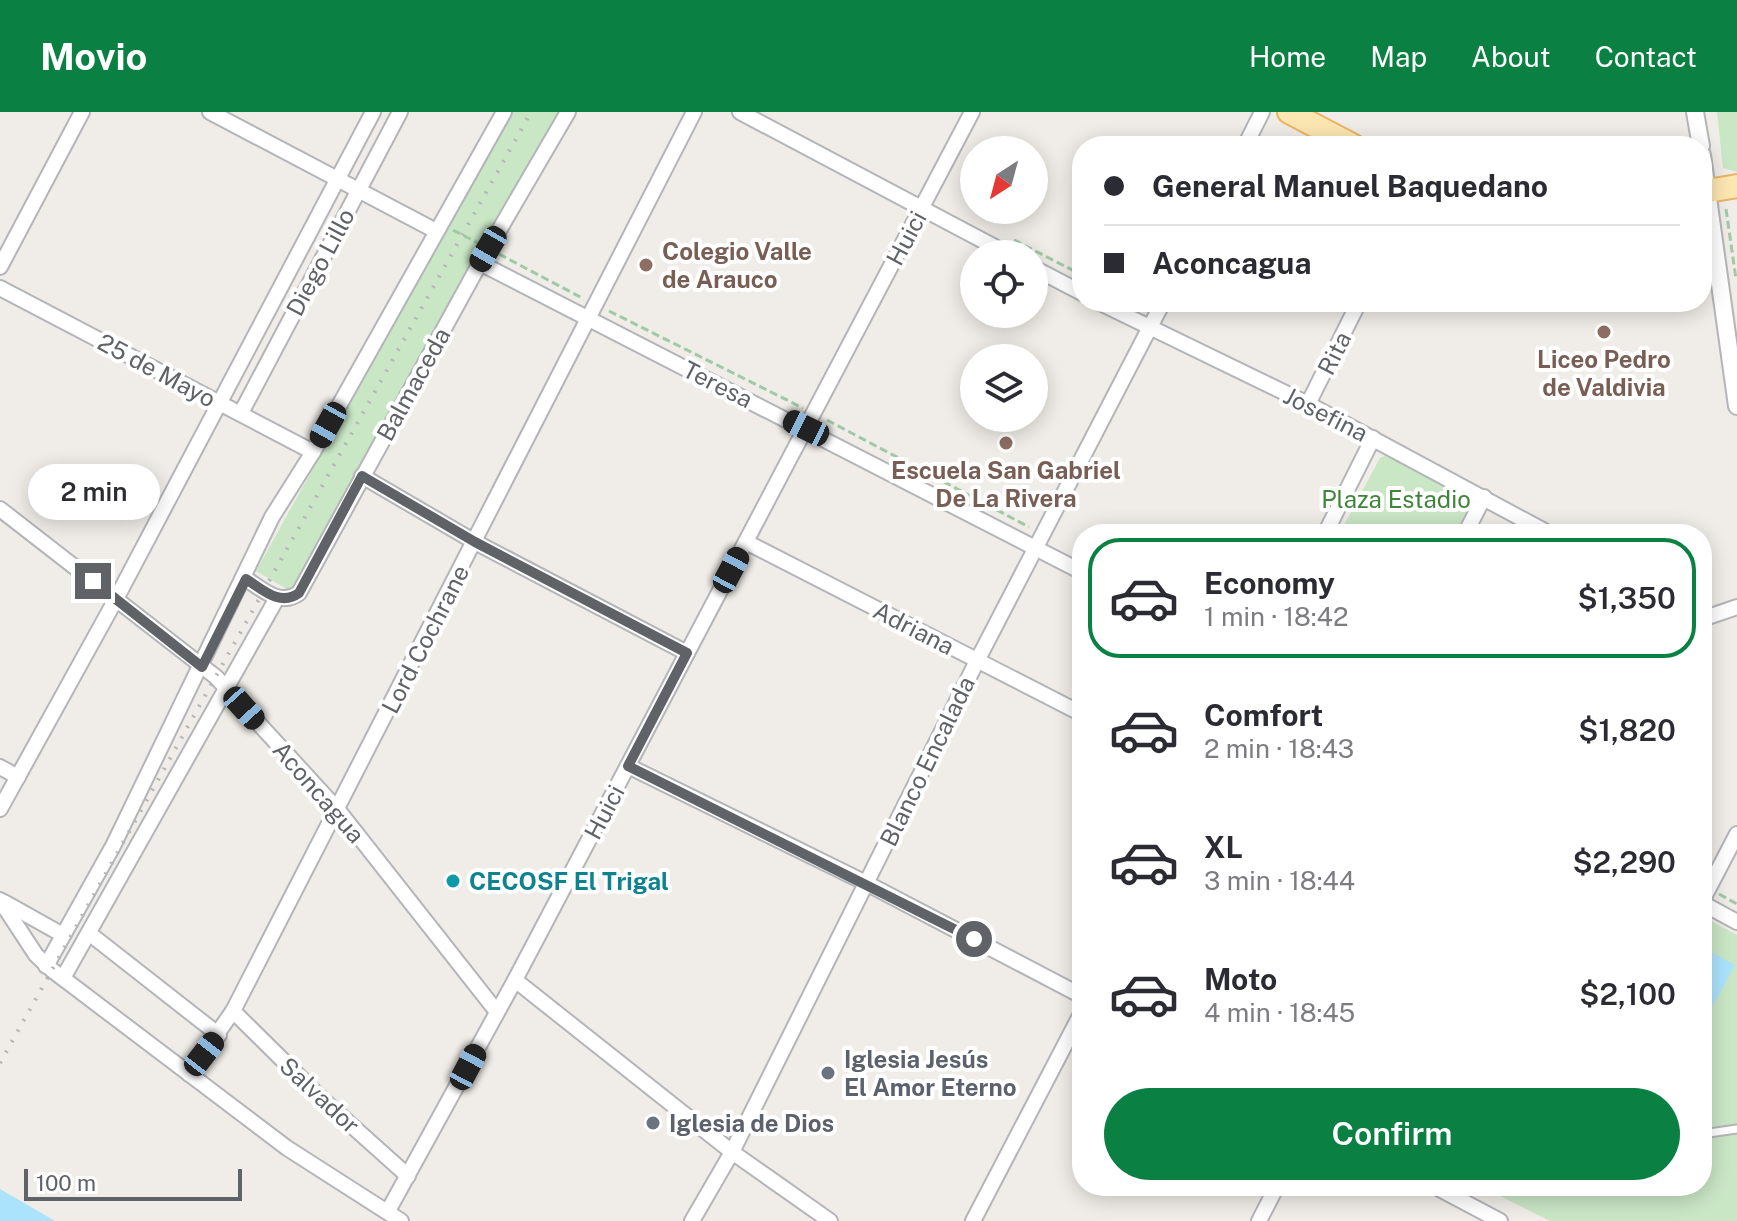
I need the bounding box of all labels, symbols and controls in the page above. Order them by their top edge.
text: Movio [40,34,147,79]
text: Home [1249,40,1326,73]
text: Map [1370,40,1427,73]
text: About [1471,40,1551,73]
text: Contact [1595,40,1697,73]
north arrow [960,136,1048,224]
map controls [960,136,1048,432]
text: General Manuel Baquedano [1152,168,1548,204]
street label: Diego Lillo [280,204,360,320]
street label: Huici [880,206,932,270]
car [466,222,510,276]
place label: Colegio Valle de Arauco [662,237,812,293]
button: locate [960,240,1048,328]
text: Aconcagua [1152,245,1311,281]
marker: Colegio Valle de Arauco [637,256,655,274]
street label: Balmaceda [371,323,455,445]
marker: Liceo Pedro de Valdivia [1595,323,1613,341]
street label: 25 de Mayo [93,327,221,413]
street label: Rita [1311,327,1357,379]
button: layers [960,344,1048,432]
place label: Liceo Pedro de Valdivia [1537,345,1671,401]
street label: Teresa [679,355,757,413]
street label: Josefina [1279,381,1373,447]
car [306,398,350,452]
car [779,407,833,449]
marker: Escuela San Gabriel De La Rivera [997,434,1015,452]
place label: Escuela San Gabriel De La Rivera [891,456,1121,512]
callout: 2 min [27,465,159,521]
text: 2 min [60,476,128,507]
park label: Plaza Estadio [1321,485,1471,513]
car [709,543,753,597]
street label: Lord Cochrane [376,560,474,718]
icon: car [1108,562,1180,634]
route end [75,563,111,599]
text: Economy [1204,565,1335,601]
text: $1,350 [1577,580,1676,616]
street label: Adriana [869,596,959,660]
text: 1 min · 18:42 [1204,601,1348,632]
street label: Blanco Encalada [874,672,980,850]
car [219,682,269,734]
icon: car [1108,694,1180,766]
text: Comfort [1204,697,1323,733]
text: $1,820 [1578,712,1676,748]
text: 2 min · 18:43 [1204,733,1354,764]
street label: Aconcagua [267,736,371,848]
street label: Huici [578,780,630,844]
icon: car [1108,826,1180,898]
text: XL [1204,829,1243,865]
text: $2,290 [1572,844,1676,880]
text: 3 min · 18:44 [1204,865,1355,896]
place label: CECOSF El Trigal [469,867,669,895]
marker: CECOSF El Trigal [444,872,462,890]
route start [956,921,992,957]
icon: car [1108,958,1180,1030]
text: Moto [1204,961,1277,997]
text: $2,100 [1579,976,1676,1012]
text: 4 min · 18:45 [1204,997,1355,1028]
car [180,1028,228,1080]
car [446,1040,490,1094]
place label: Iglesia Jesús El Amor Eterno [844,1045,1017,1101]
street label: Salvador [274,1051,366,1139]
marker: Iglesia Jesús El Amor Eterno [819,1064,837,1082]
button: Confirm [1104,1088,1680,1180]
place label: Iglesia de Dios [669,1109,834,1137]
marker: Iglesia de Dios [644,1114,662,1132]
scale bar [24,1165,242,1201]
text: 100 m [36,1170,96,1196]

